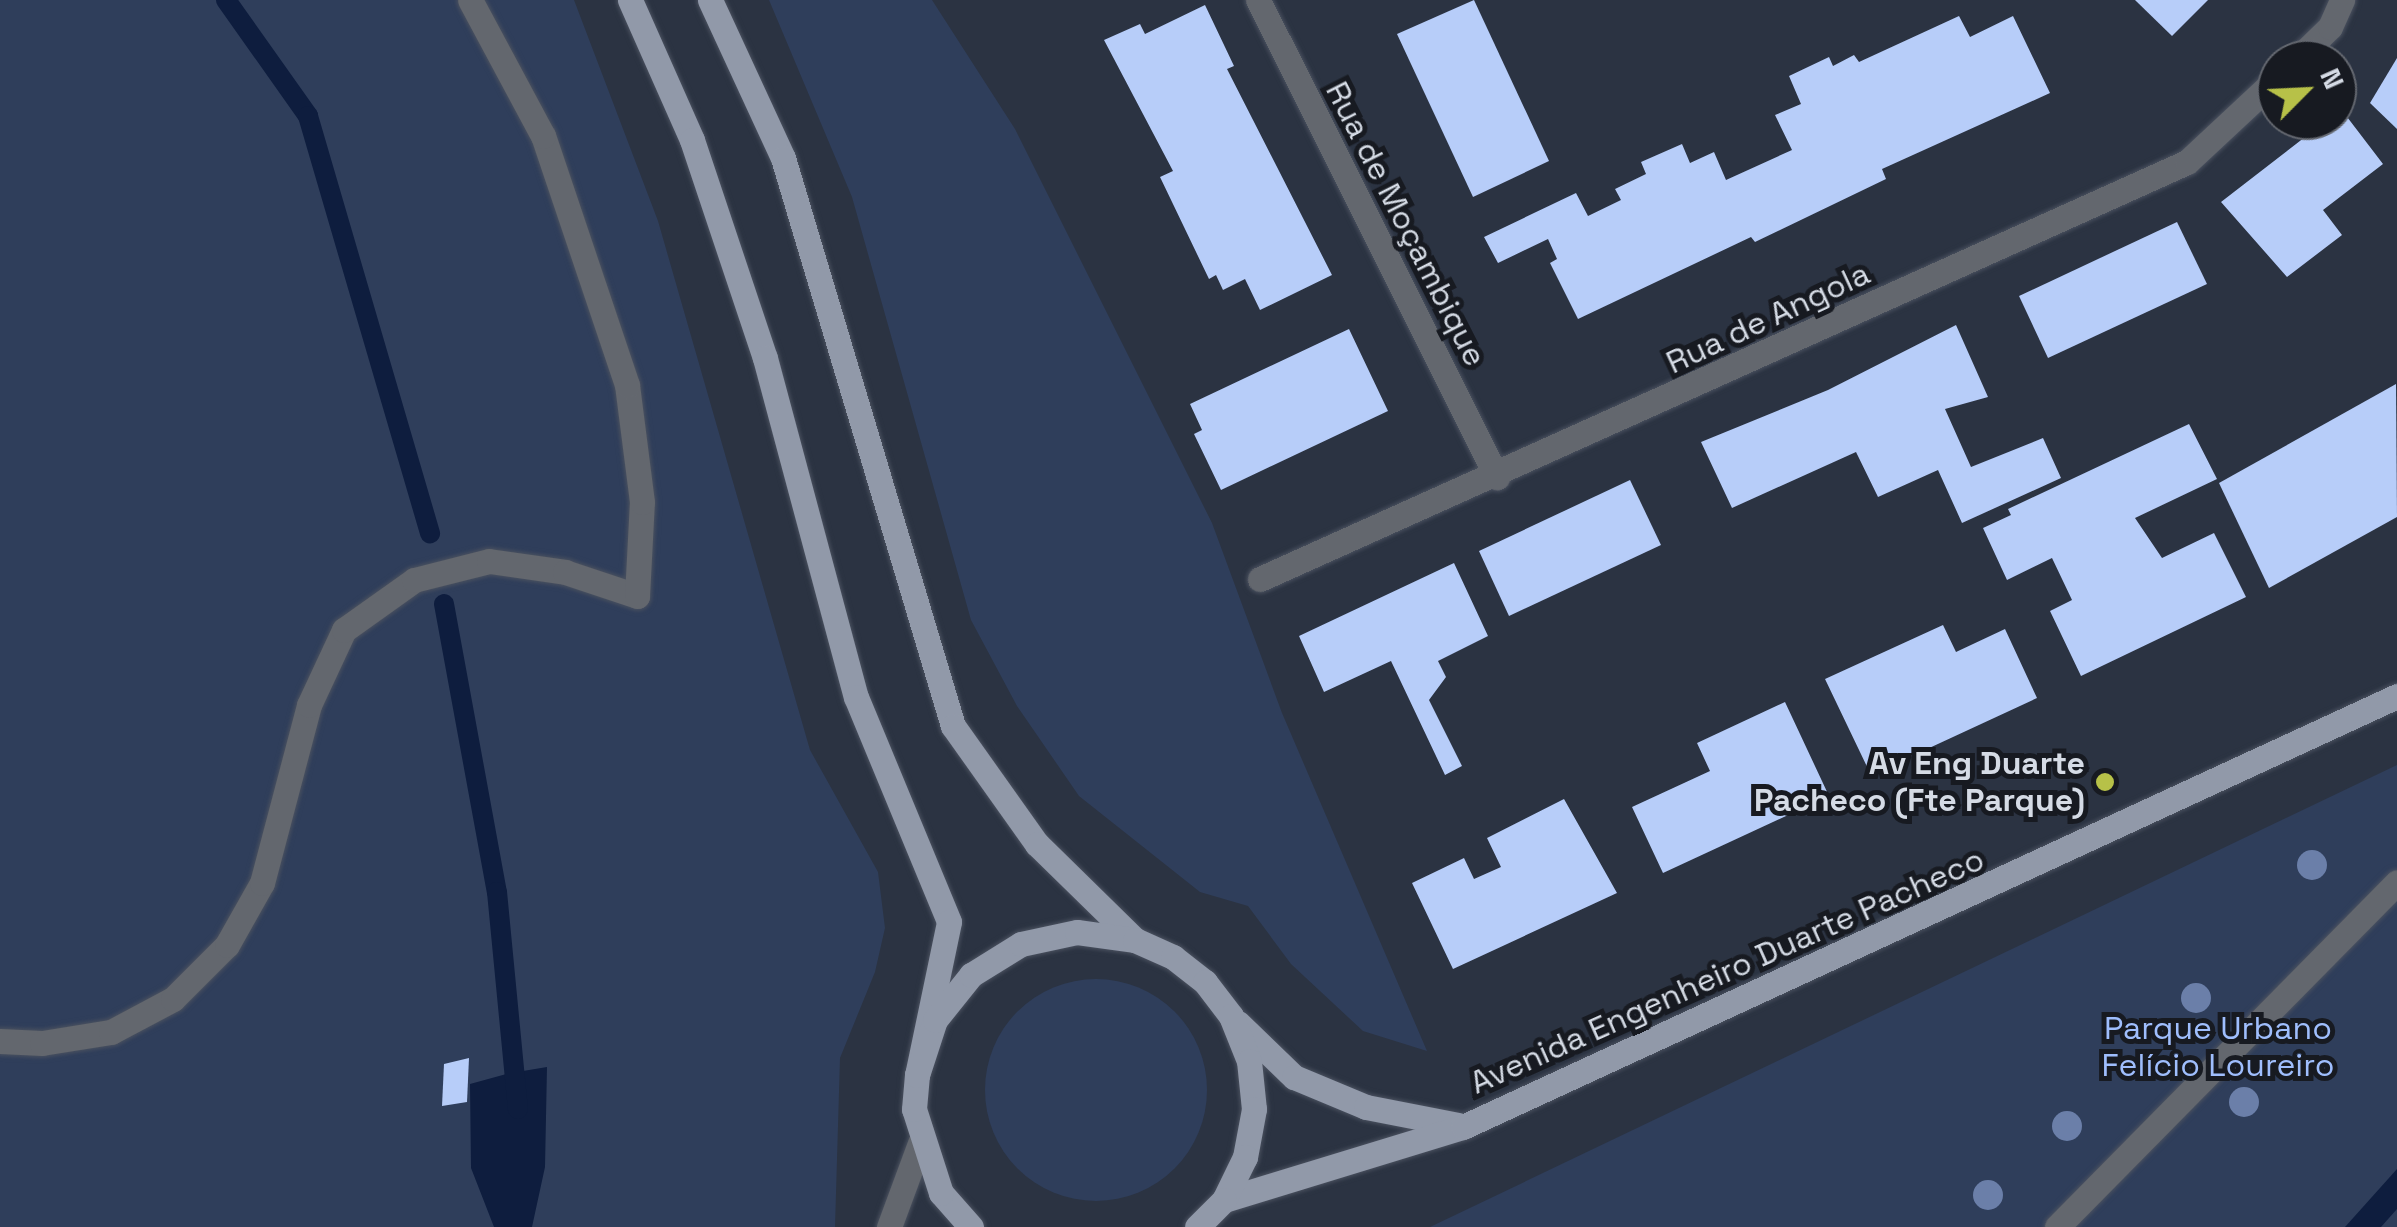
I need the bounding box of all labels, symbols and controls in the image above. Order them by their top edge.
north arrow [2257,40,2357,140]
text: N [2312,63,2353,94]
street label: Rua de Moçambique [1318,75,1494,373]
street label: Rua de Angola [1660,254,1876,382]
place label: Av Eng Duarte Pacheco (Fte Parque) [1754,745,2085,820]
marker: Av Eng Duarte Pacheco (Fte Parque) [2094,771,2116,793]
street label: Avenida Engenheiro Duarte Pacheco [1464,840,1990,1102]
park label: Parque Urbano Felício Loureiro [2102,1010,2334,1085]

